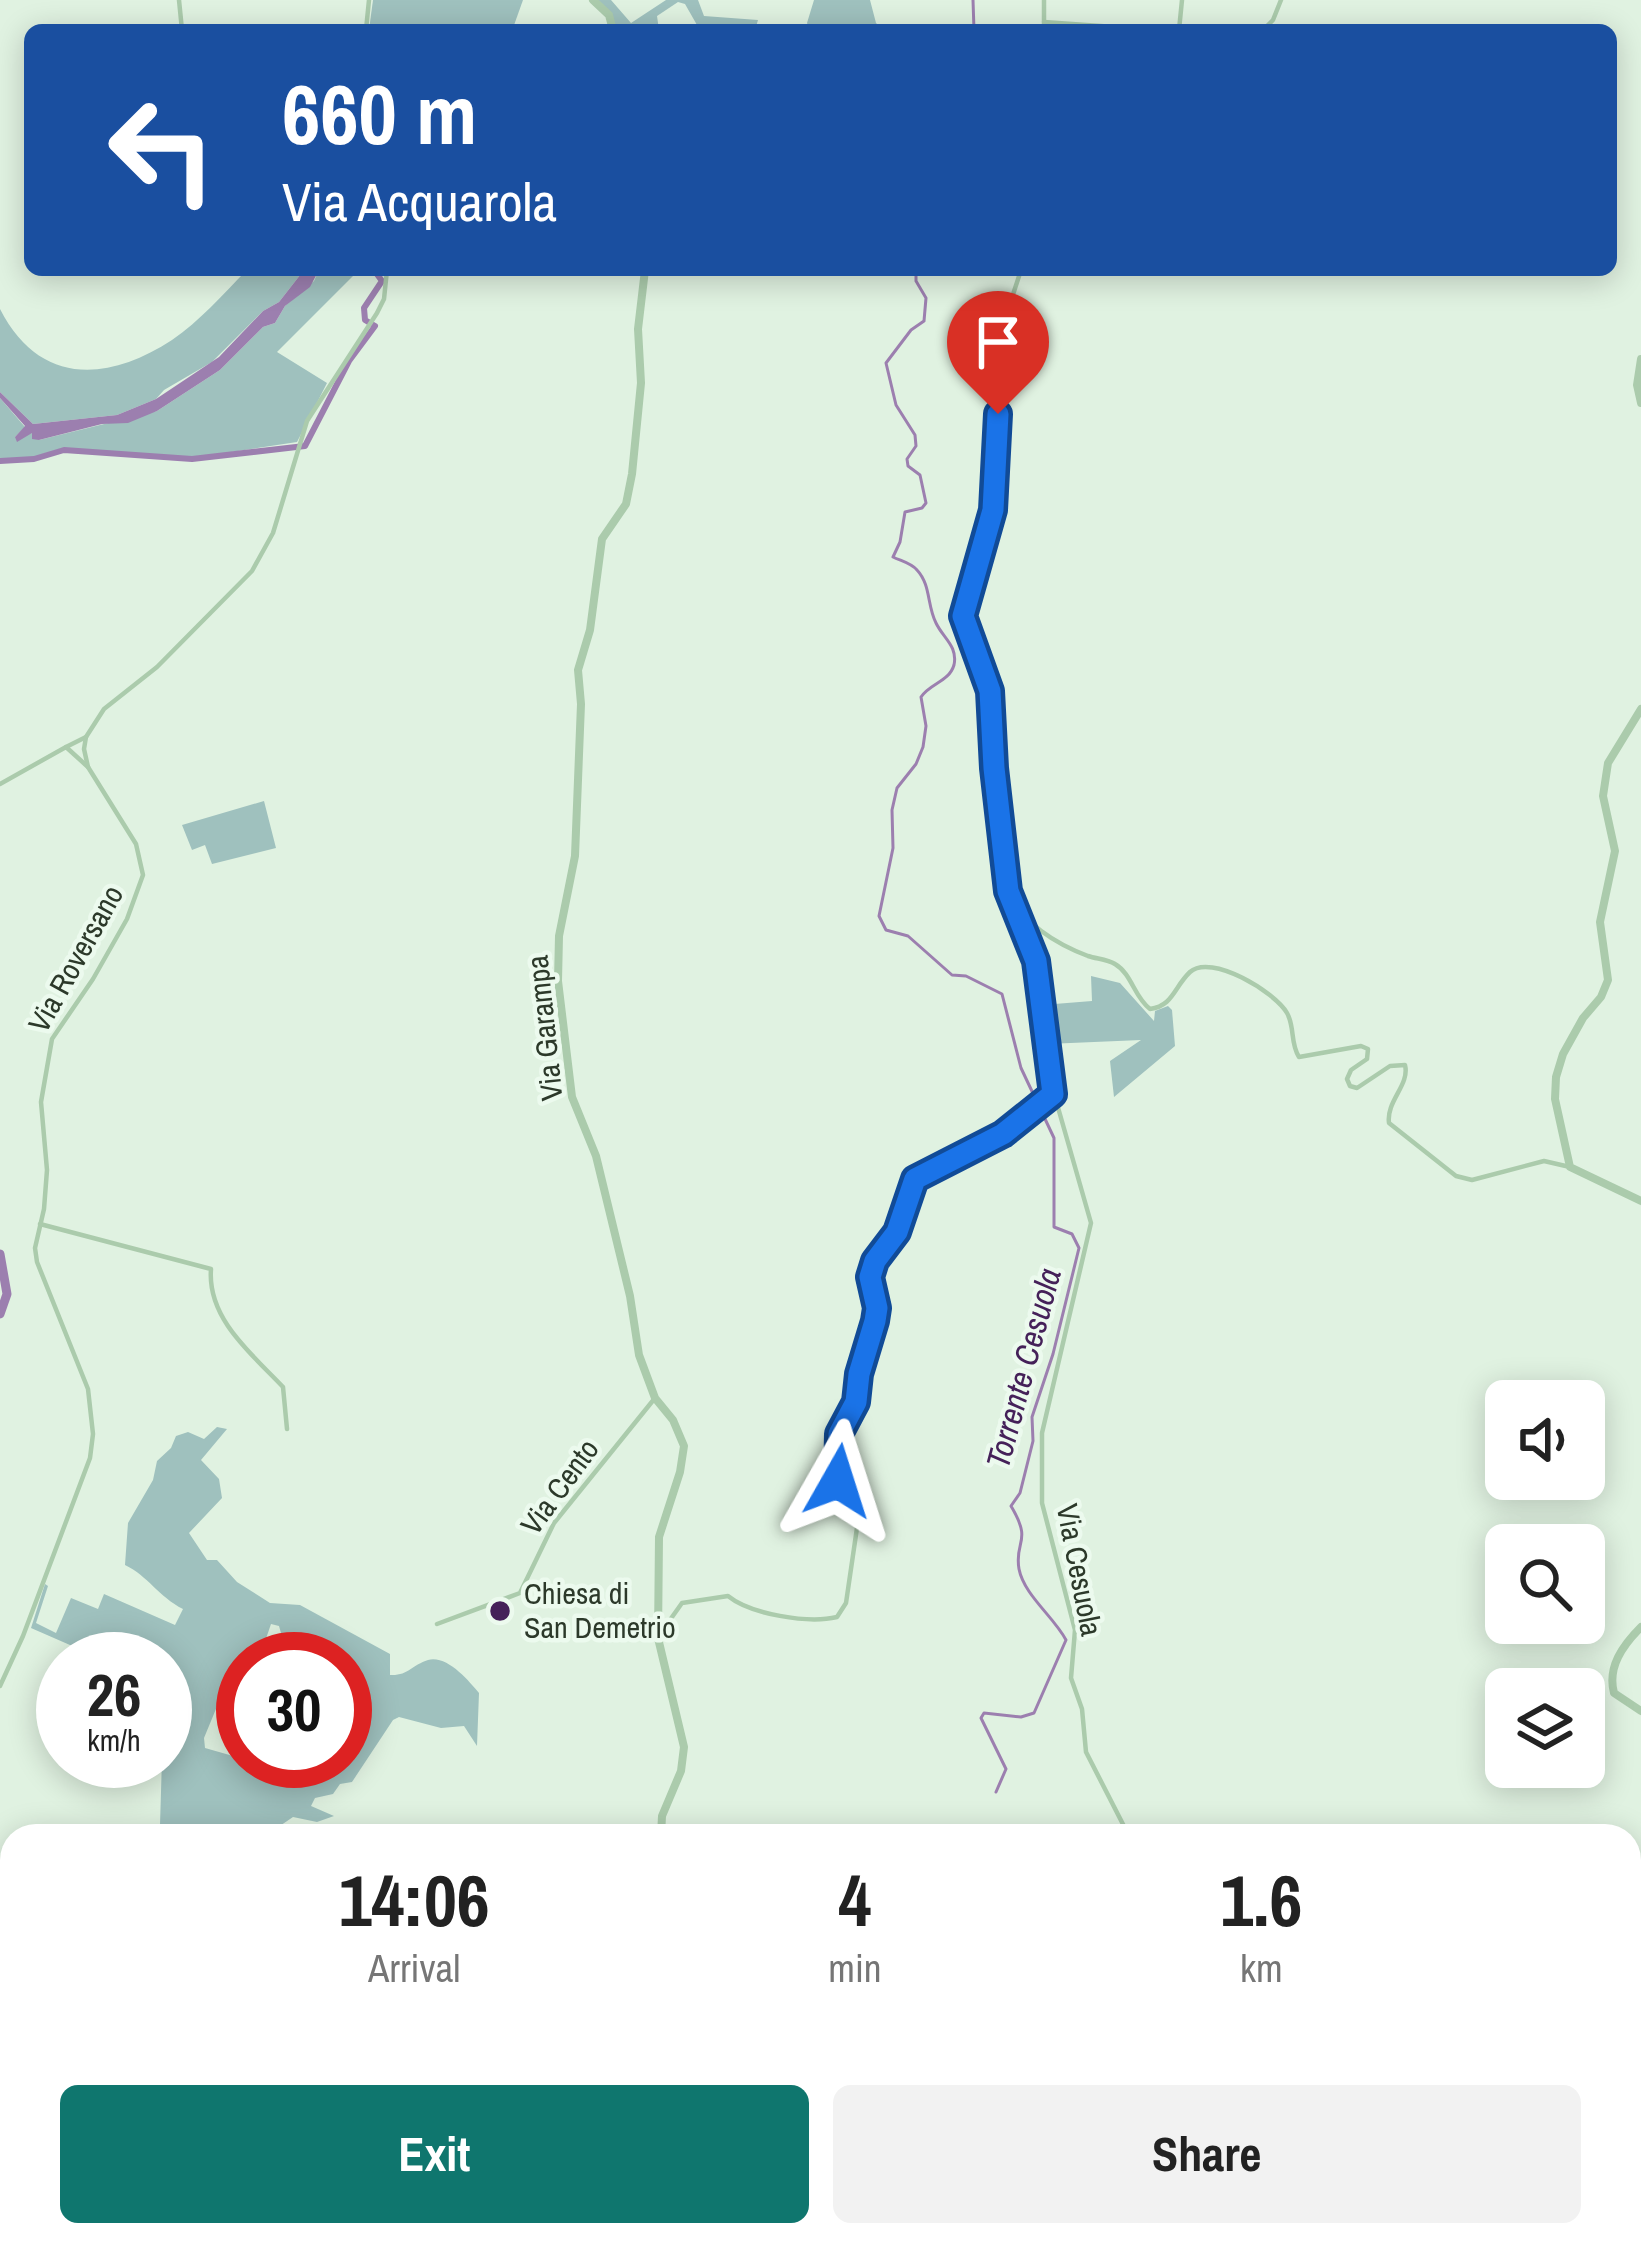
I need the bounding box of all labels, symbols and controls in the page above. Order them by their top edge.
text: 660 m [282,57,477,170]
icon: left [84,72,240,228]
text: Via Acquarola [282,165,557,238]
pin [947,291,1049,414]
icon: arrive [965,309,1031,375]
street label: Via Roversano [18,878,132,1039]
street label: Via Garampa [516,953,572,1103]
water label: Torrente Cesuola [975,1263,1071,1473]
map controls [1485,1380,1605,1788]
button: sound [1485,1380,1605,1500]
position arrow [775,1418,901,1544]
street label: Via Cento [511,1431,607,1542]
street label: Via Cesuola [1048,1500,1112,1640]
button: search [1485,1524,1605,1644]
place label: Chiesa di San Demetrio [524,1573,676,1647]
marker: Chiesa di San Demetrio [487,1598,513,1624]
speed limit sign: 30 [216,1632,372,1788]
text: 26 [87,1654,141,1735]
button: layers [1485,1668,1605,1788]
text: km/h [87,1720,141,1760]
text: 14:06 [339,1851,490,1948]
text: 4 [839,1851,871,1948]
text: 1.6 [1220,1851,1302,1948]
text: Arrival [368,1942,460,1994]
text: min [828,1942,882,1994]
text: km [1240,1942,1283,1994]
button: Exit [60,2085,809,2223]
button: Share [833,2085,1581,2223]

